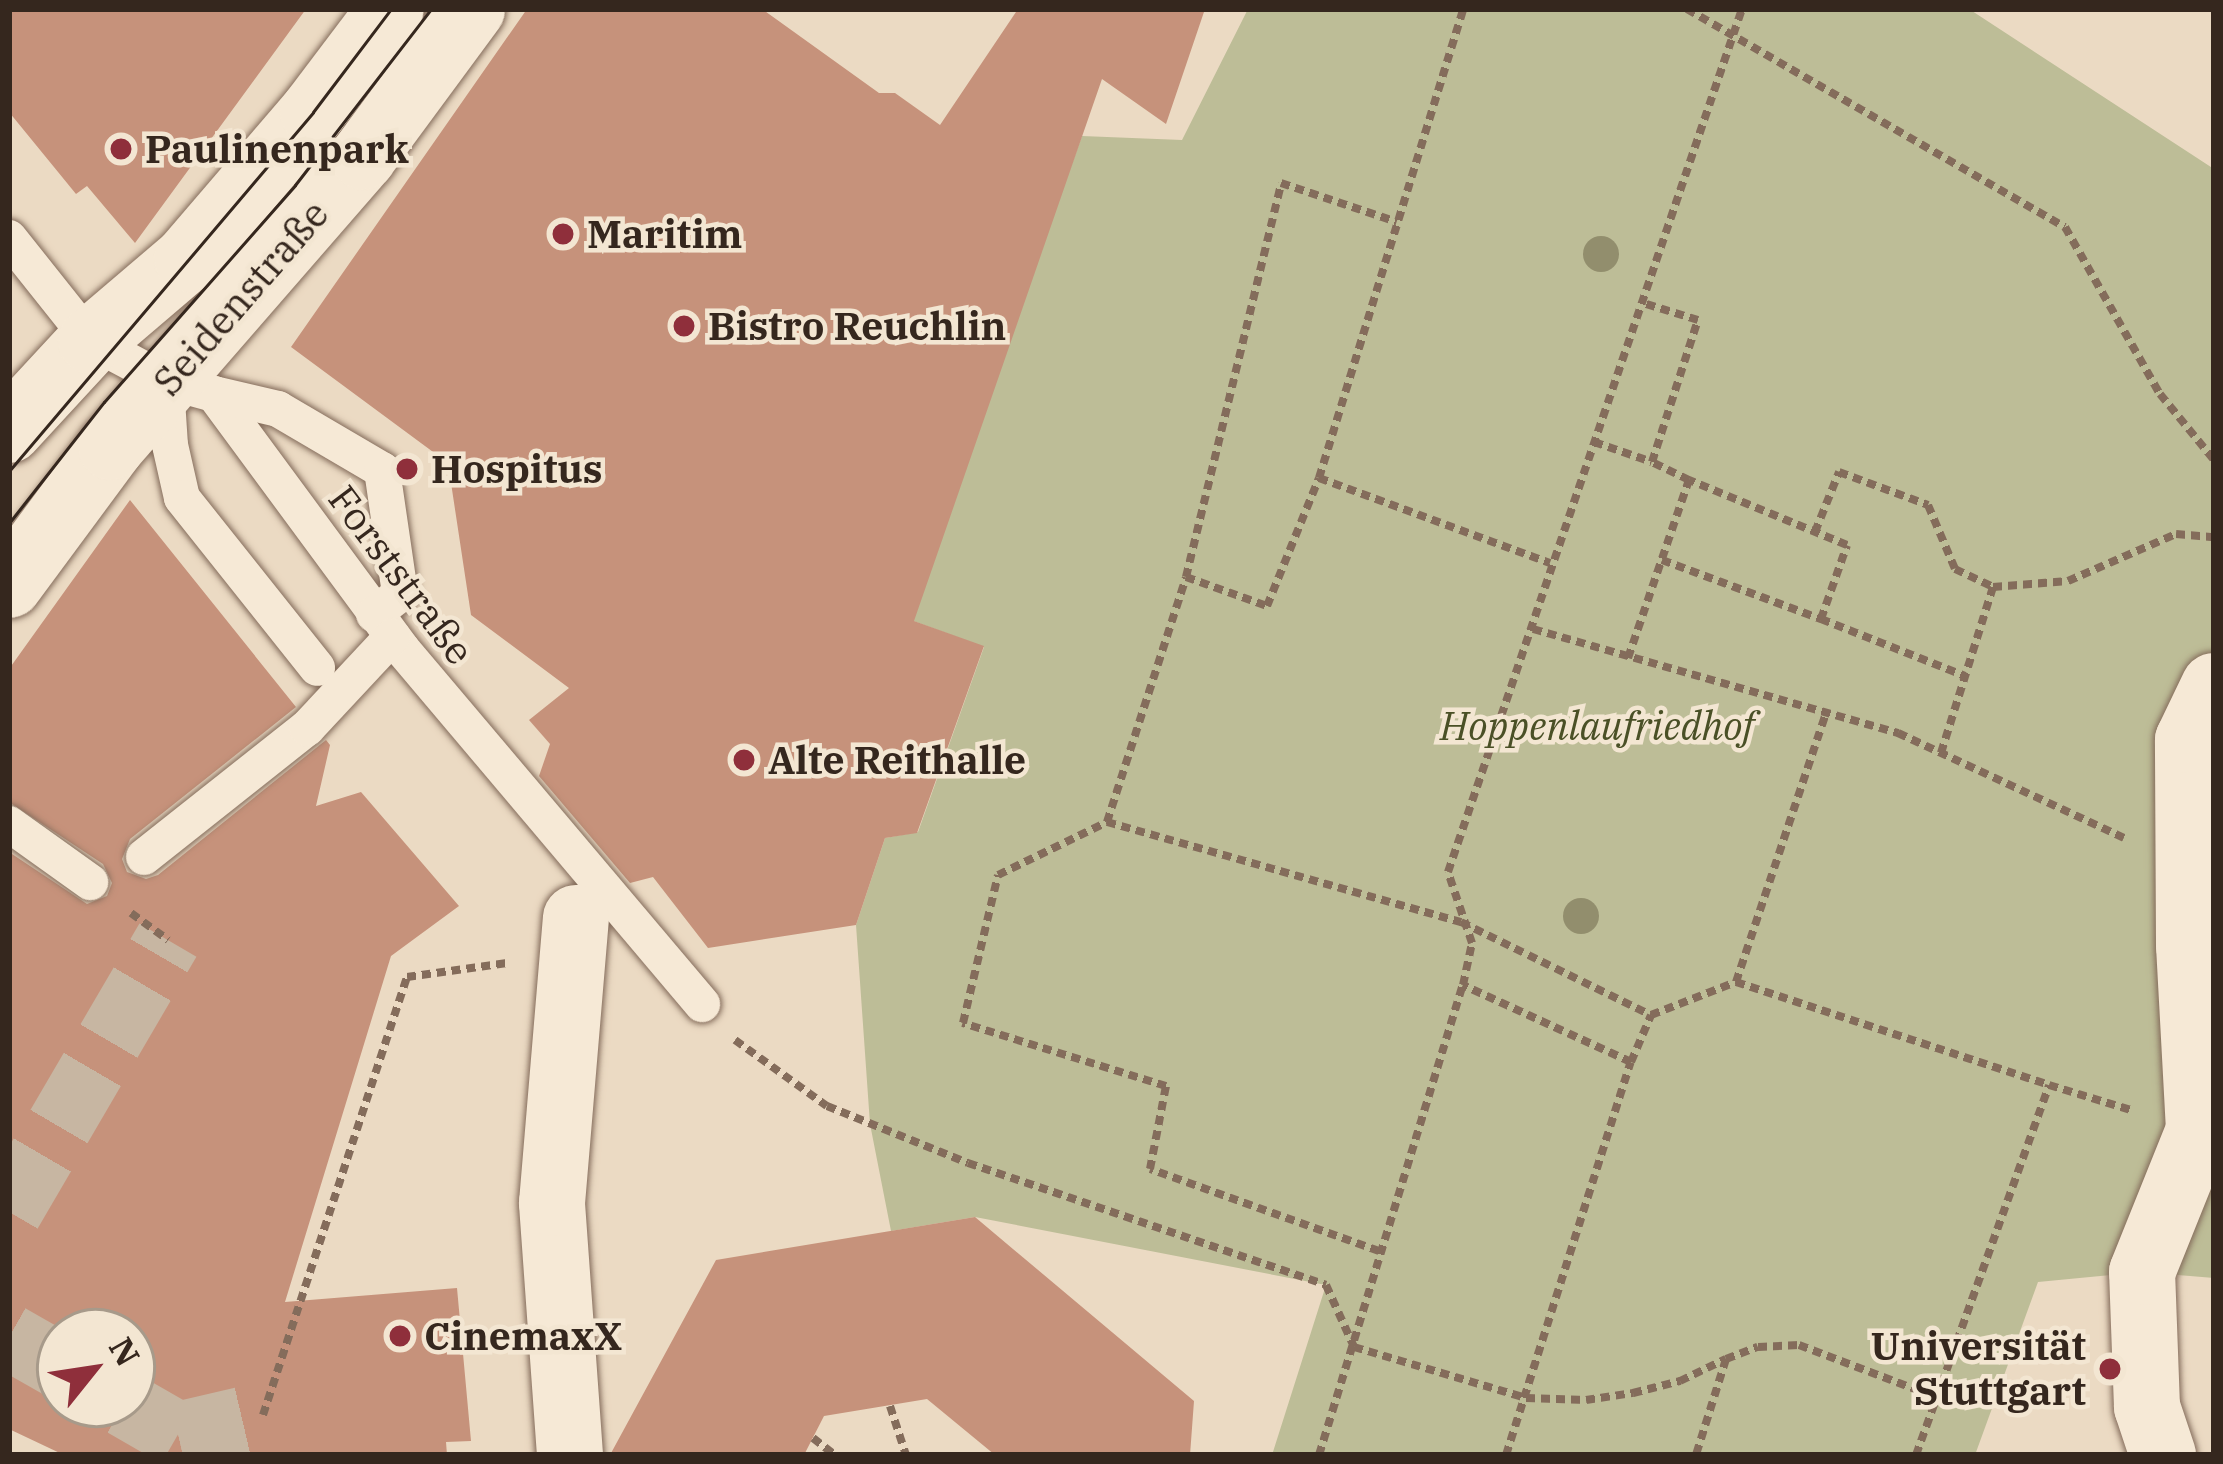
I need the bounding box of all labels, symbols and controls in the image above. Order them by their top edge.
place label: Paulinenpark [145,126,409,172]
marker: Paulinenpark [108,136,134,162]
street label: Seidenstraße [144,191,338,405]
place label: Maritim [587,211,742,257]
marker: Maritim [550,221,576,247]
place label: Bistro Reuchlin [708,303,1006,349]
marker: Bistro Reuchlin [671,313,697,339]
place label: Hospitus [431,446,603,492]
marker: Hospitus [394,456,420,482]
street label: Forststraße [319,476,483,674]
park label: Hoppenlaufriedhof [1440,703,1754,749]
place label: Alte Reithalle [768,737,1026,783]
marker: Alte Reithalle [731,747,757,773]
north arrow [36,1308,156,1428]
place label: CinemaxX [424,1313,622,1359]
marker: CinemaxX [387,1323,413,1349]
place label: Universität Stuttgart [1870,1324,2086,1415]
text: N [100,1329,150,1373]
marker: Universität Stuttgart [2097,1356,2123,1382]

